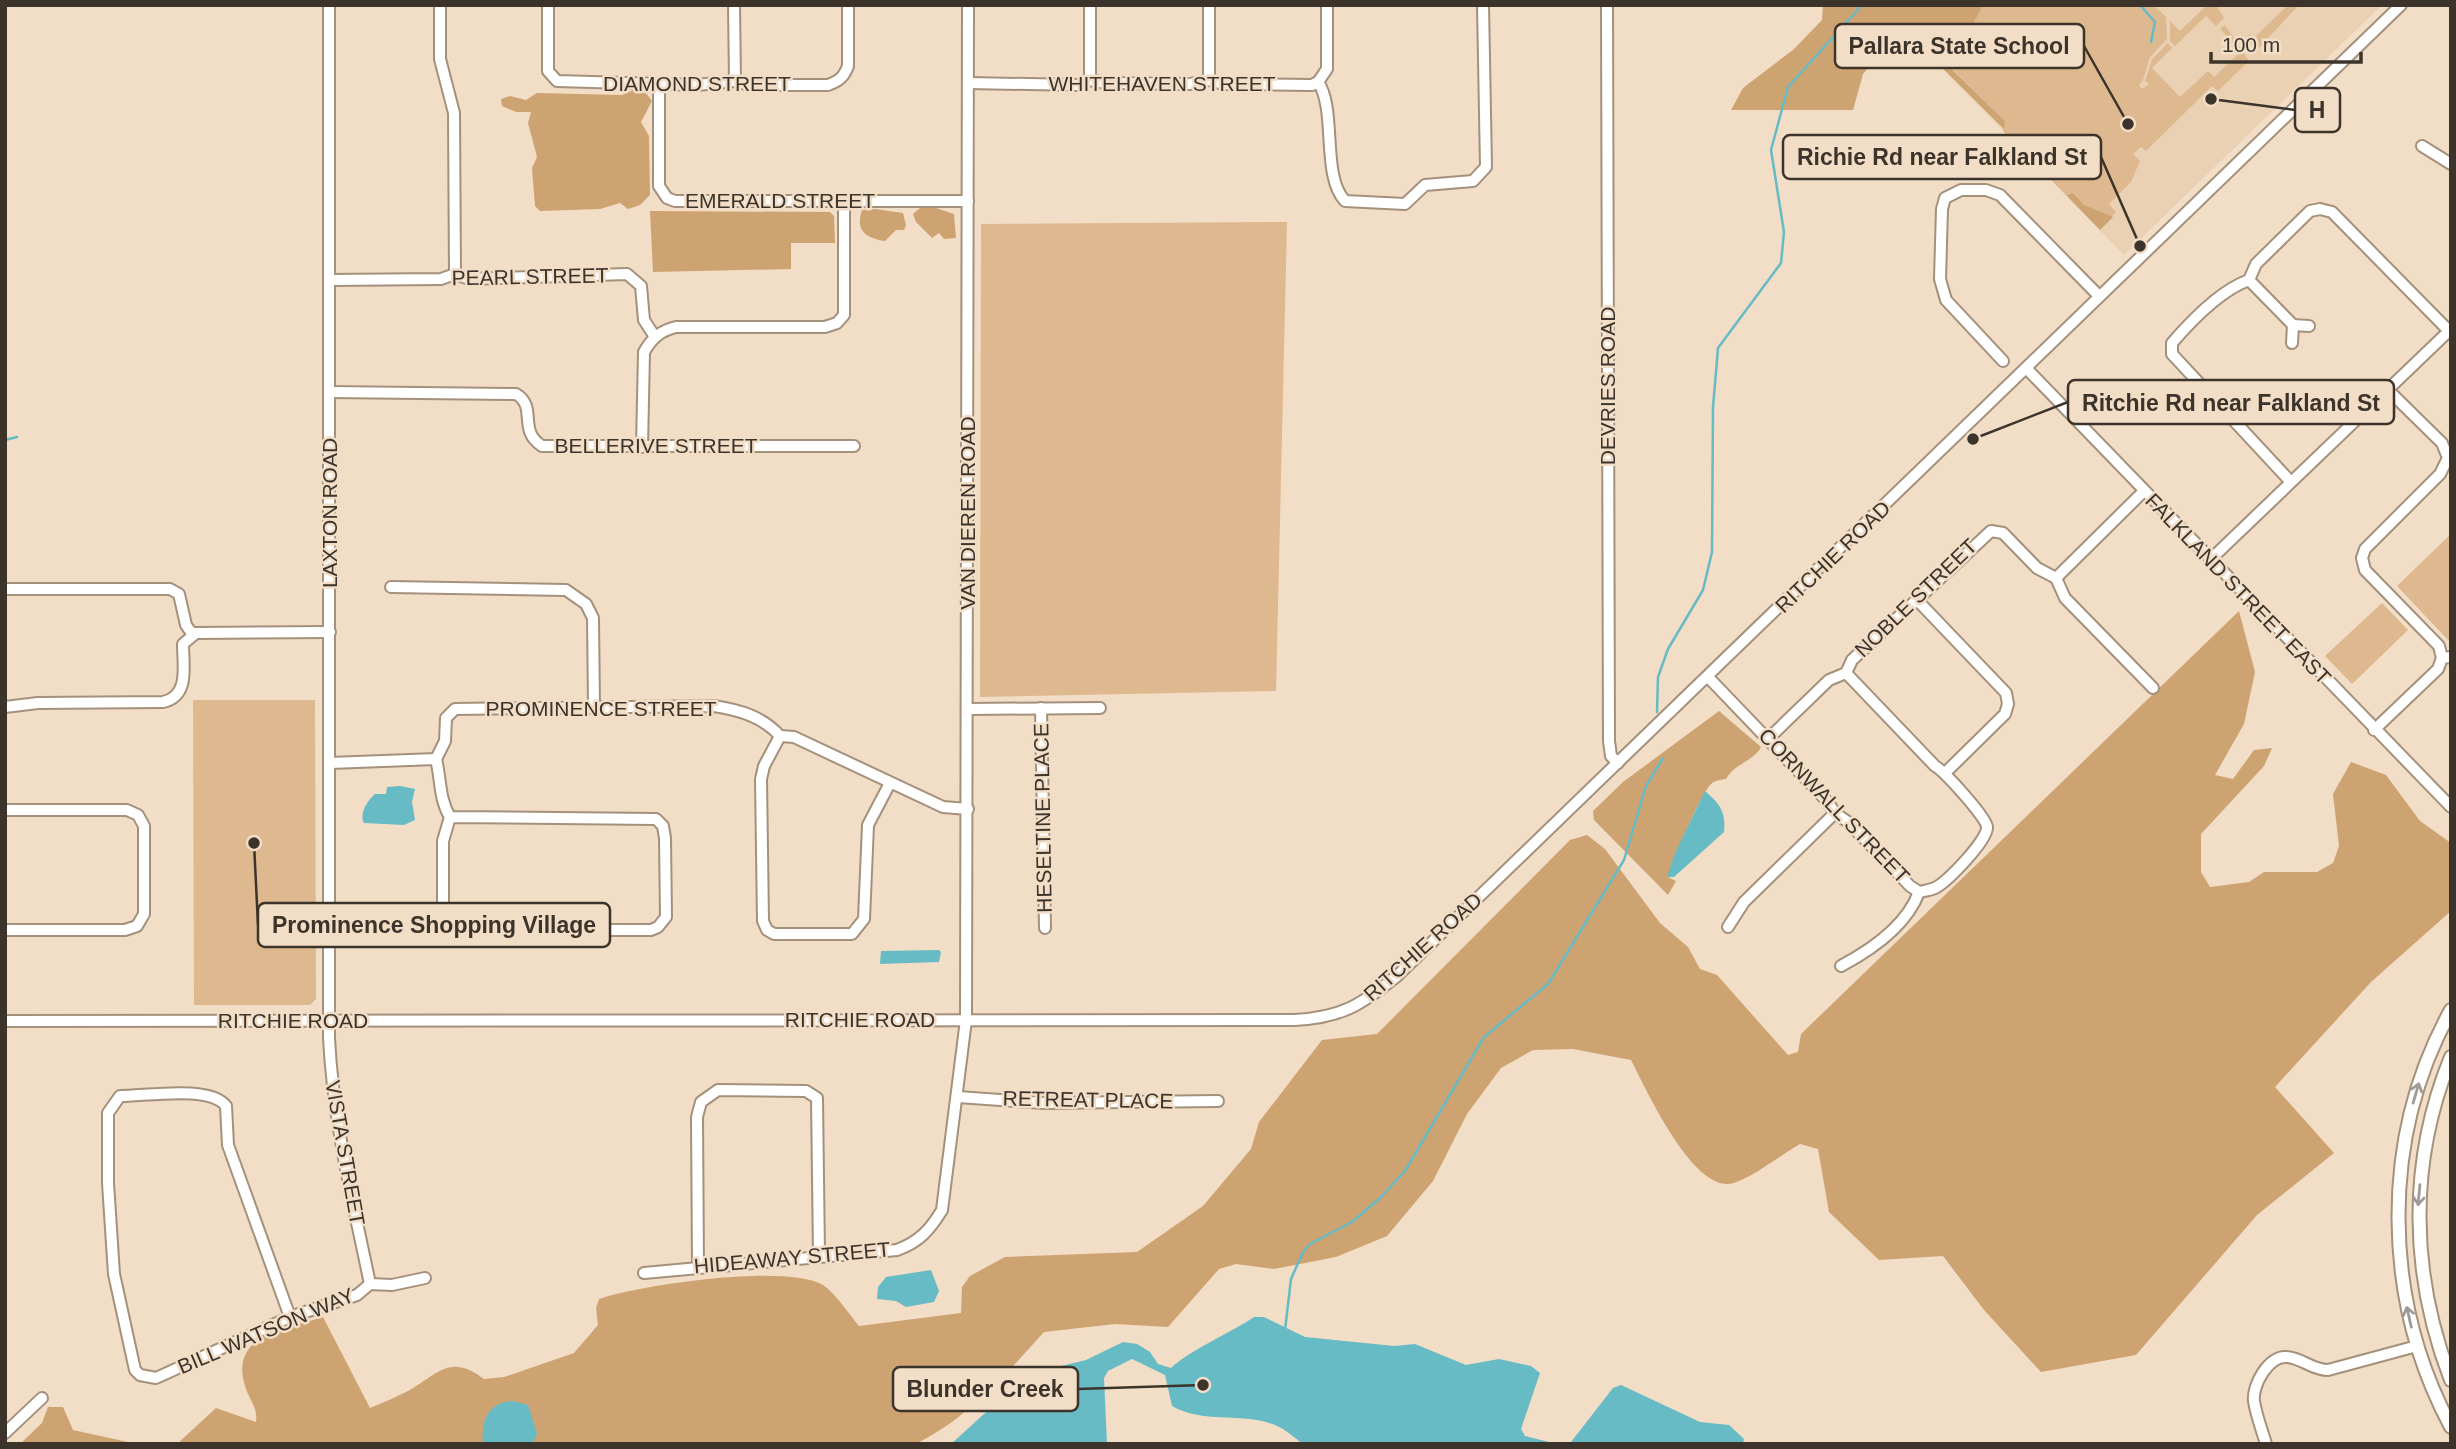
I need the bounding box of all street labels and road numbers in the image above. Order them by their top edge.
street label: DIAMOND STREET [603,72,791,95]
street label: WHITEHAVEN STREET [1048,72,1276,95]
street label: EMERALD STREET [685,189,875,212]
street label: PEARL STREET [451,264,609,289]
street label: DEVRIES ROAD [1596,307,1619,465]
street label: VAN DIEREN ROAD [956,416,979,610]
street label: BELLERIVE STREET [554,434,758,457]
street label: LAXTON ROAD [318,438,341,588]
street label: FALKLAND STREET EAST [2141,488,2336,689]
street label: RITCHIE ROAD [1771,496,1895,617]
street label: NOBLE STREET [1850,534,1981,661]
street label: PROMINENCE STREET [485,697,717,720]
street label: HESELTINE PLACE [1029,723,1056,913]
street label: CORNWALL STREET [1754,724,1914,888]
street label: RITCHIE ROAD [1359,888,1486,1006]
street label: RITCHIE ROAD [785,1008,935,1031]
street label: RITCHIE ROAD [218,1009,368,1032]
street label: VISTA STREET [321,1079,370,1227]
street label: RETREAT PLACE [1002,1087,1174,1112]
street label: HIDEAWAY STREET [693,1237,891,1278]
street label: BILL WATSON WAY [174,1283,357,1378]

